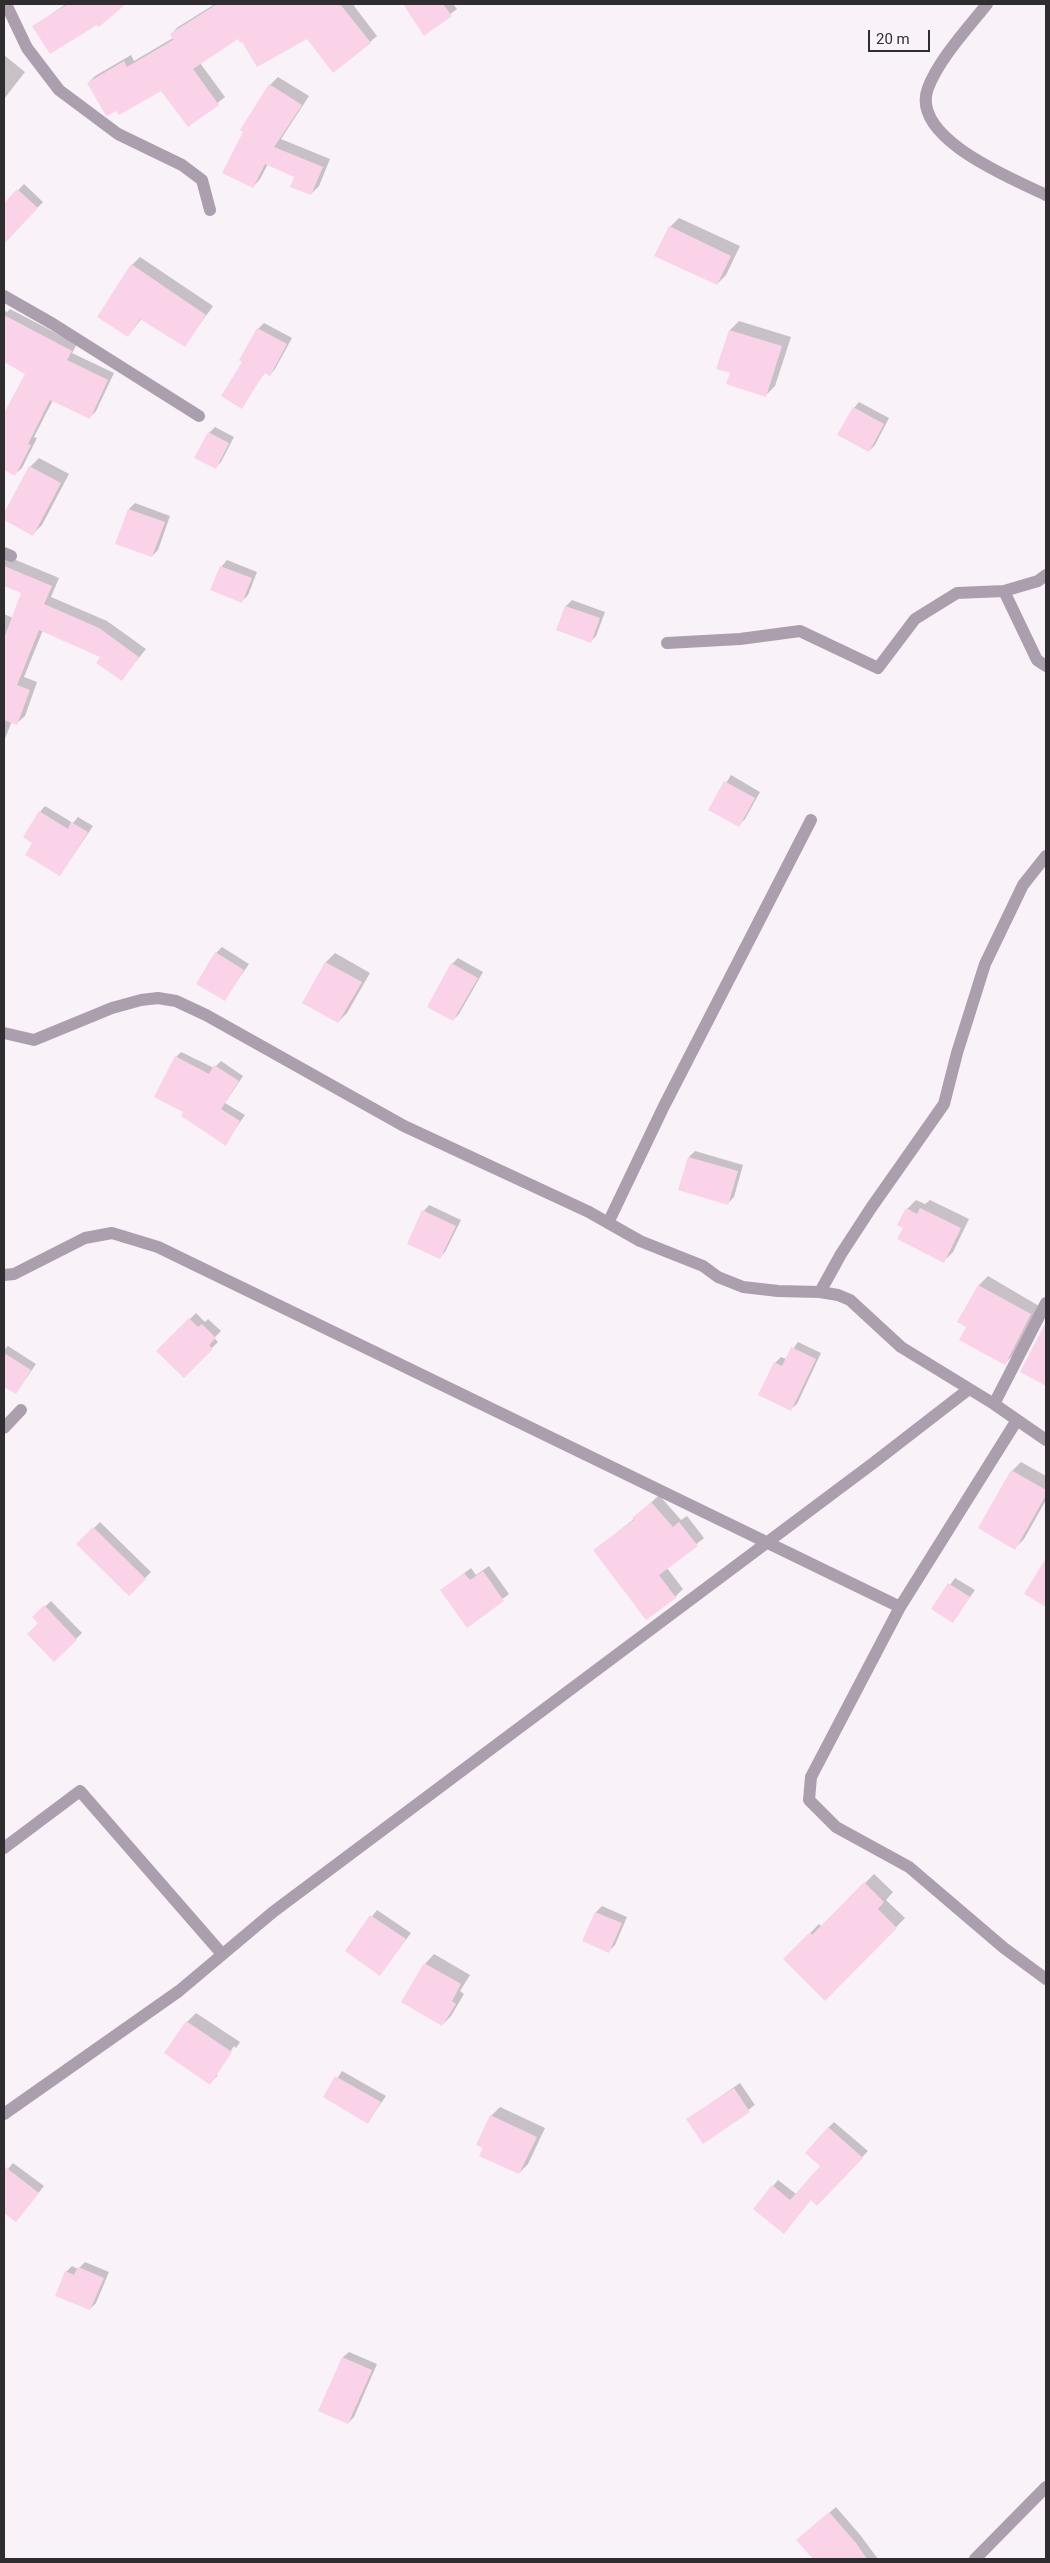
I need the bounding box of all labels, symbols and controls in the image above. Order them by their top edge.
scale bar [870,20,932,52]
text: 20 m [876,30,910,48]

